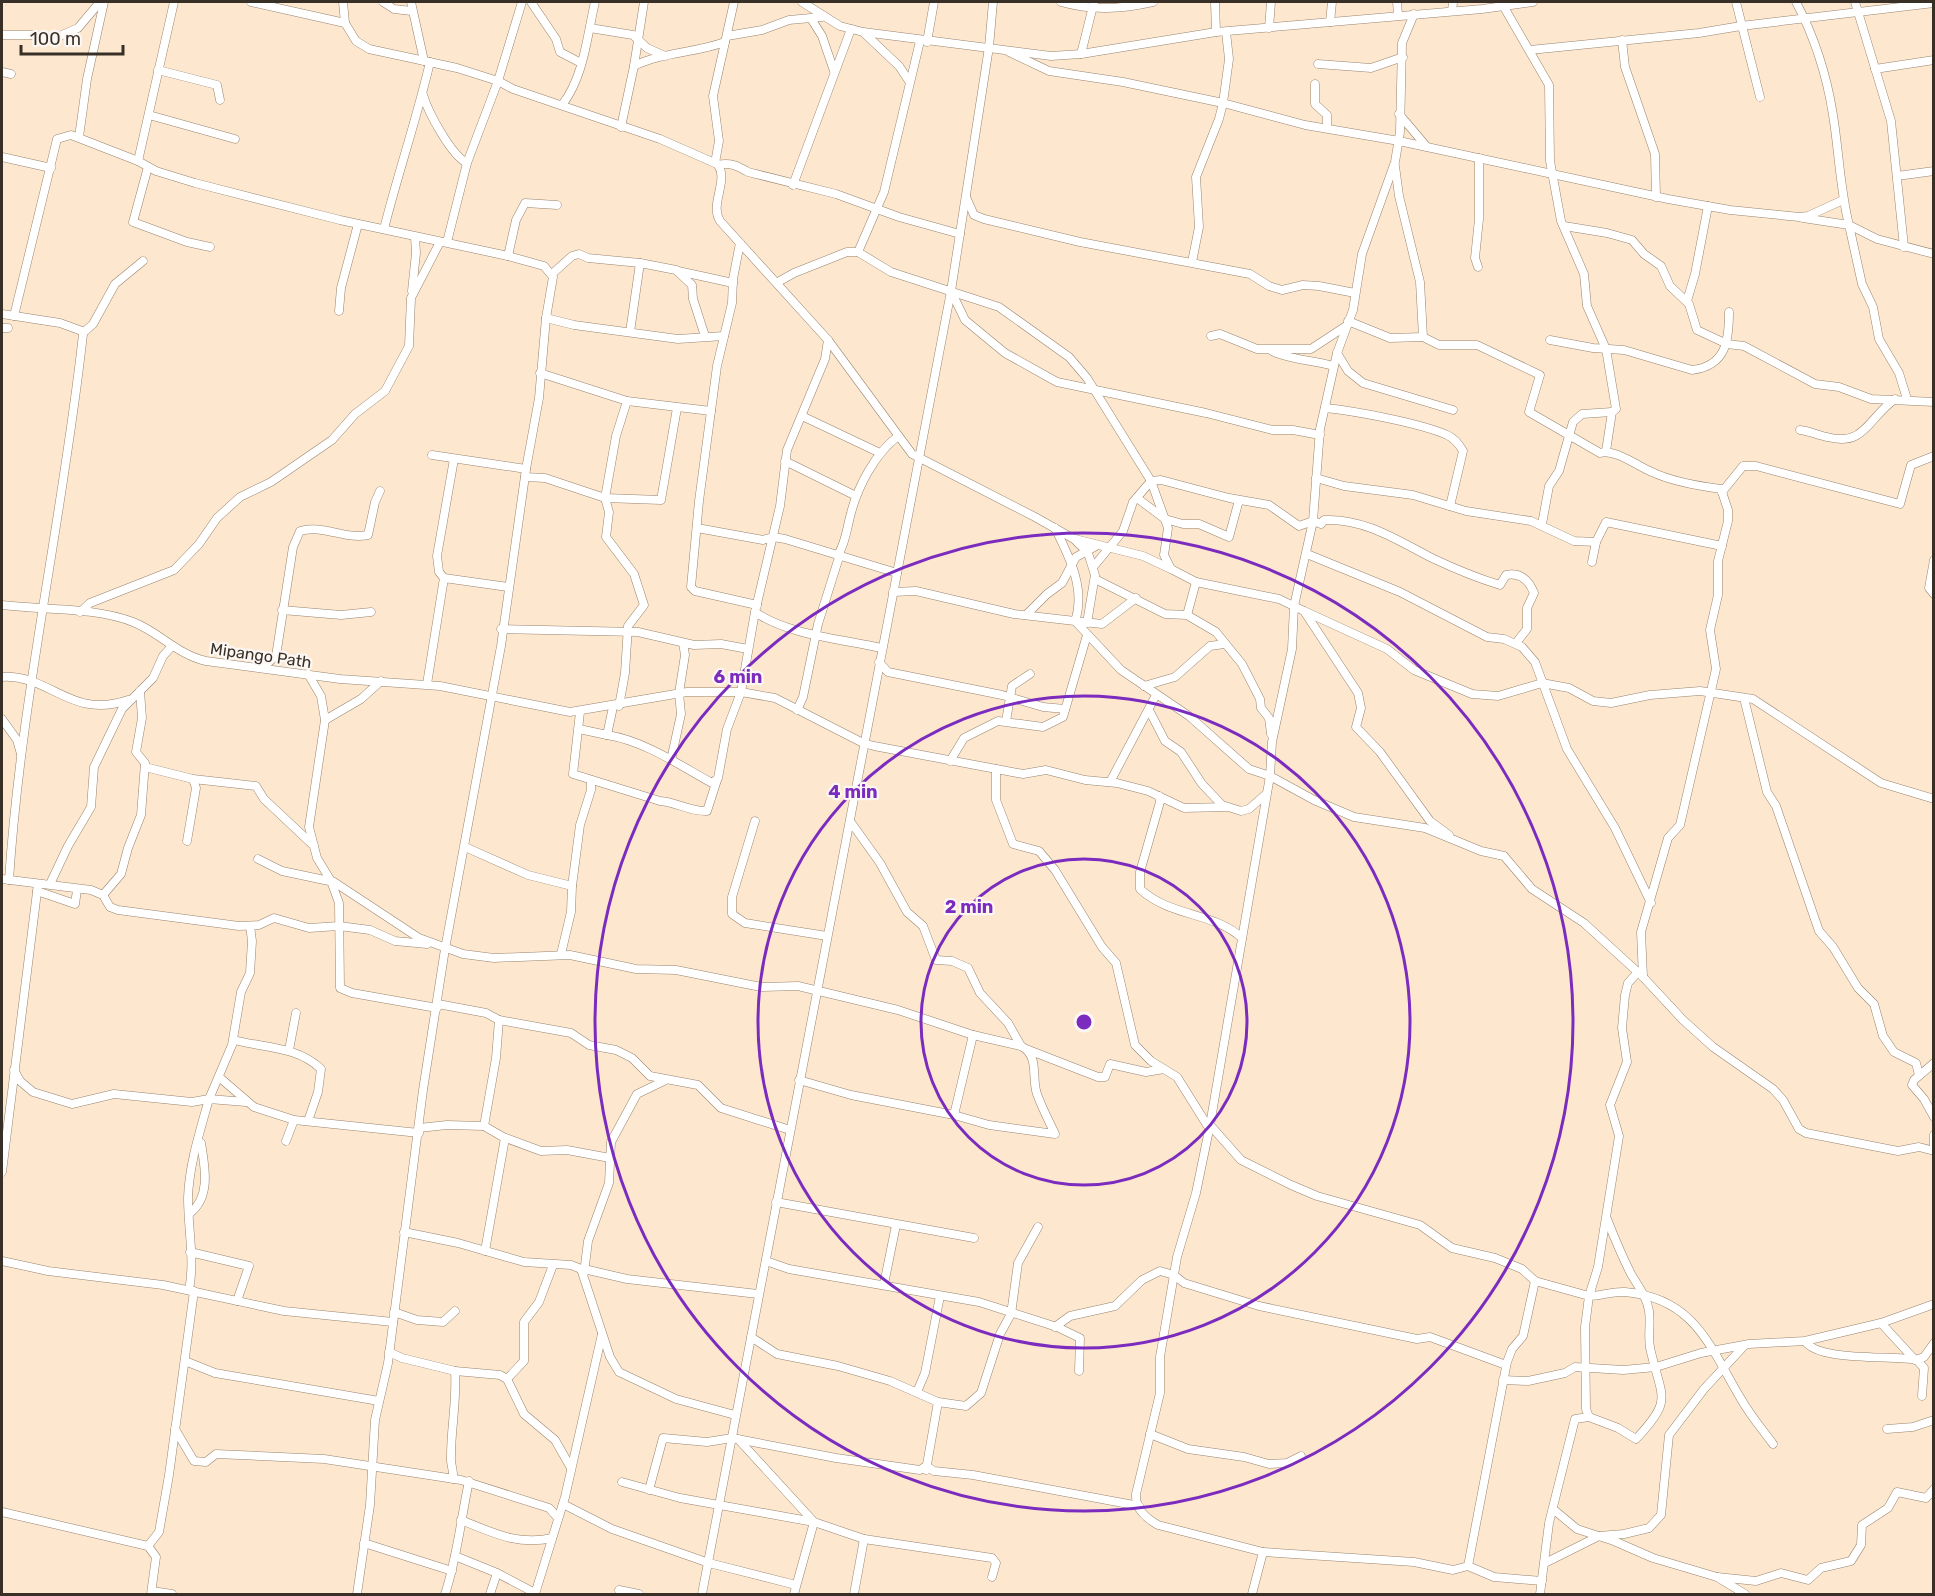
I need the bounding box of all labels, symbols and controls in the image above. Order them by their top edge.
scale bar [21,18,123,56]
text: 100 m [30,28,81,50]
street label: Mipango Path [209,639,313,672]
text: 6 min [714,666,762,688]
text: 4 min [828,781,878,803]
text: 2 min [945,896,993,918]
centre of rings [1074,1012,1094,1032]

